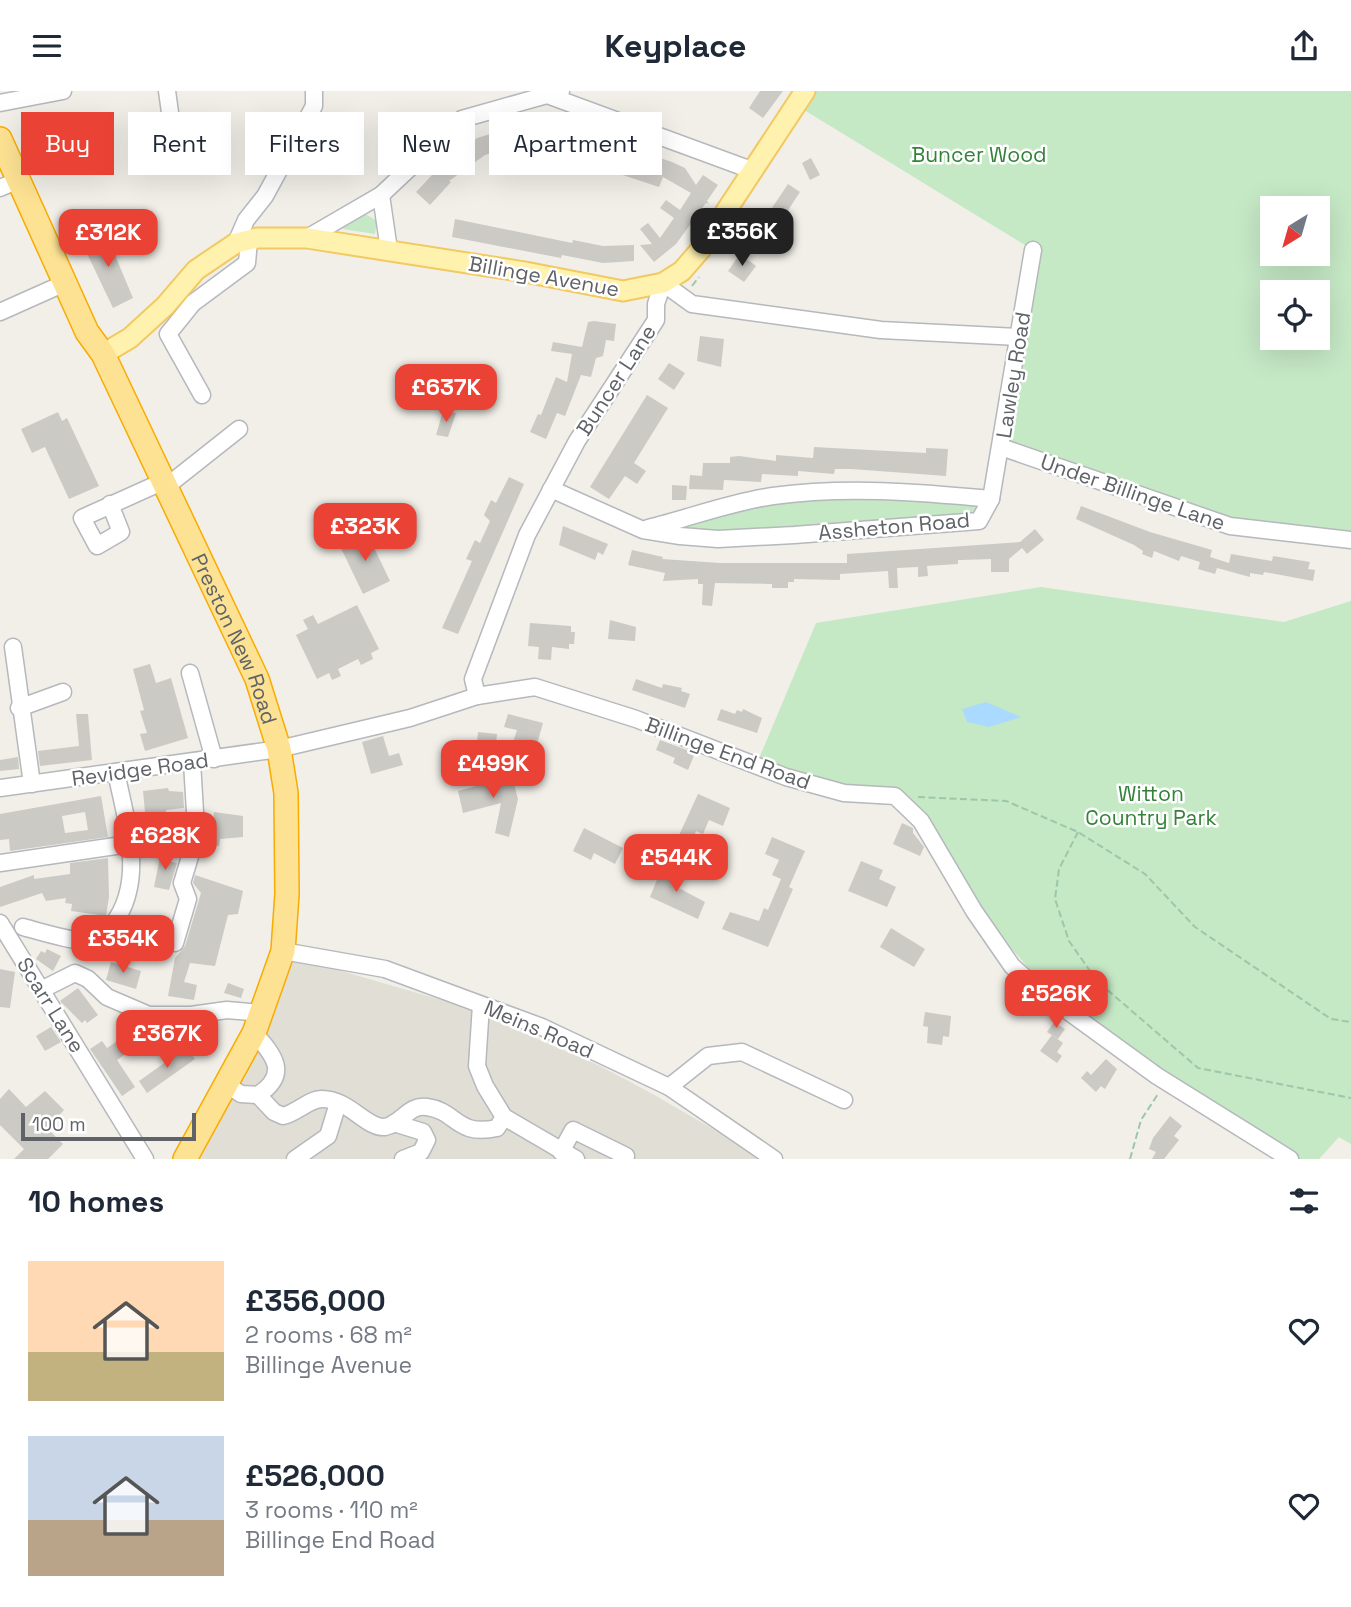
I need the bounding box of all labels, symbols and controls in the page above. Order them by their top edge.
text: Keyplace [604,26,747,66]
icon: menu [28,27,66,65]
icon: share [1285,27,1323,65]
chip: Buy [21,112,114,175]
chip: Rent [128,112,231,175]
chip: Filters [245,112,364,175]
chip: New [378,112,475,175]
chip: Apartment [489,112,662,175]
park label: Buncer Wood [911,141,1047,168]
north arrow [1260,196,1330,266]
map controls [1260,196,1330,350]
pin: £312K [59,209,157,269]
pin: £356K [693,209,791,268]
text: £356K [706,216,778,246]
text: £312K [75,217,141,247]
street label: Billinge Avenue [467,249,621,303]
button: locate [1260,280,1330,350]
street label: Lawley Road [990,310,1036,440]
street label: Buncer Lane [570,319,662,441]
pin: £637K [397,365,495,424]
text: £637K [411,372,481,402]
street label: Under Billinge Lane [1037,448,1229,536]
pin: £323K [316,503,414,563]
street label: Assheton Road [817,506,971,546]
text: £323K [330,511,400,541]
street label: Preston New Road [186,549,284,727]
street label: Billinge End Road [642,711,814,795]
pin: £499K [444,741,542,800]
street label: Revidge Road [70,746,210,792]
text: £499K [457,748,529,778]
park label: Witton Country Park [1085,780,1217,831]
pin: £628K [116,813,214,872]
text: £628K [130,820,200,850]
pin: £544K [627,835,725,894]
text: £544K [640,842,712,872]
pin: £354K [74,915,172,975]
text: £354K [87,923,159,953]
street label: Scarr Lane [11,952,91,1058]
pin: £526K [1007,971,1105,1030]
text: £526K [1021,978,1091,1008]
street label: Meins Road [480,994,598,1064]
pin: £367K [118,1011,216,1070]
text: £367K [132,1018,202,1048]
scale bar [21,1110,196,1142]
text: 100 m [32,1112,86,1137]
text: 10 homes [28,1182,164,1221]
icon: filters [1285,1182,1323,1220]
text: £356,000 [245,1281,386,1320]
icon: home [84,1289,168,1373]
icon: heart [1285,1312,1323,1350]
text: 2 rooms · 68 m² [245,1320,412,1350]
text: Billinge Avenue [245,1350,412,1380]
text: £526,000 [245,1456,385,1495]
icon: home [84,1464,168,1548]
icon: heart [1285,1487,1323,1525]
text: 3 rooms · 110 m² [245,1495,418,1525]
text: Billinge End Road [245,1525,435,1555]

